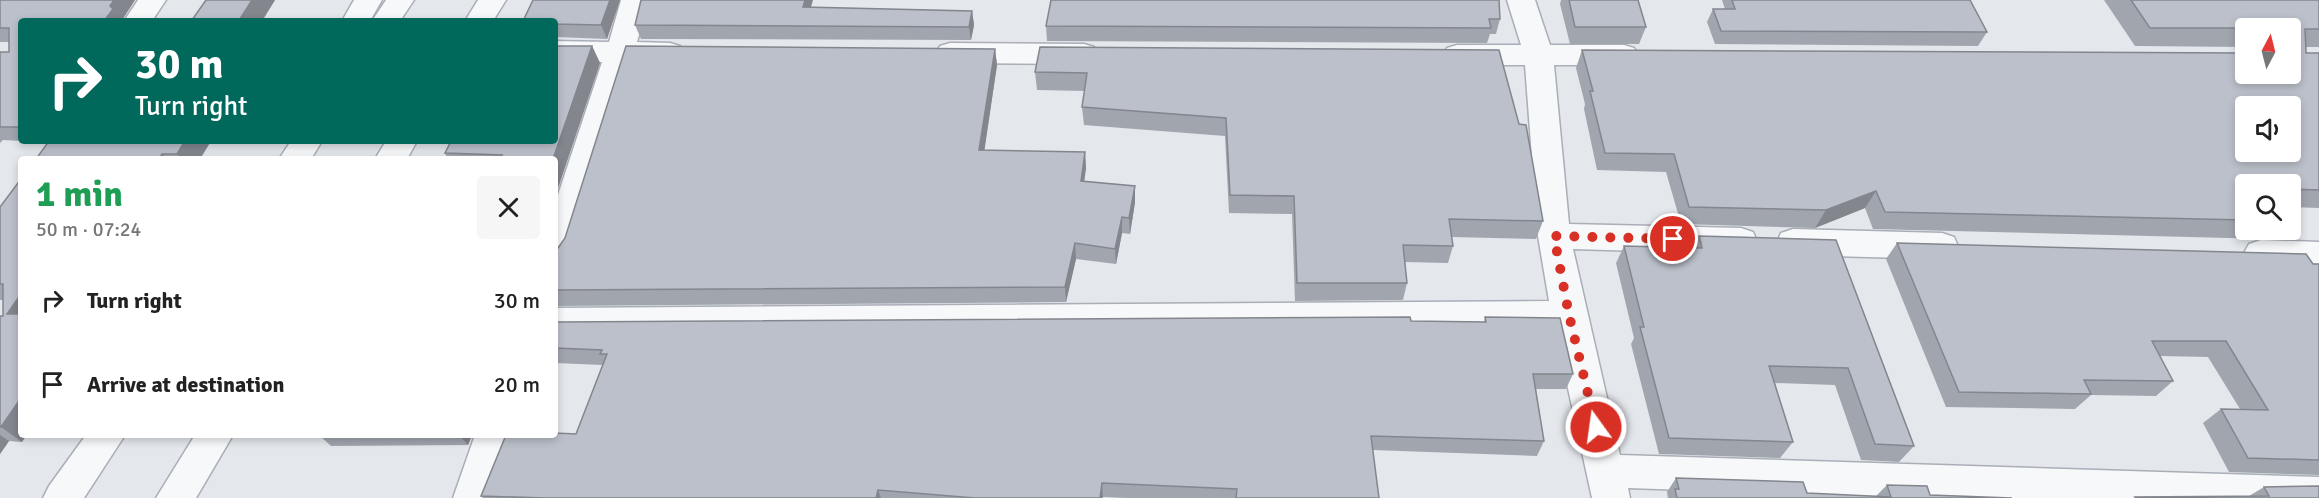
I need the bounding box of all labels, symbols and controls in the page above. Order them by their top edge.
north arrow [2235,18,2301,84]
map controls [2235,18,2301,240]
text: 30 m [135,39,224,90]
icon: right [36,42,114,120]
text: Turn right [135,90,248,123]
button: sound [2235,96,2301,162]
text: 1 min [36,172,123,217]
button: search [2235,174,2301,240]
button: close [477,176,540,239]
pin [1647,213,1698,264]
text: 50 m · 07:24 [36,217,141,242]
icon: arrive [1656,222,1689,255]
icon: right [36,284,69,317]
text: Turn right [87,287,182,314]
text: 30 m [494,287,540,314]
icon: arrive [36,368,69,401]
text: Arrive at destination [87,371,284,398]
text: 20 m [494,371,540,398]
position arrow [1564,395,1628,459]

